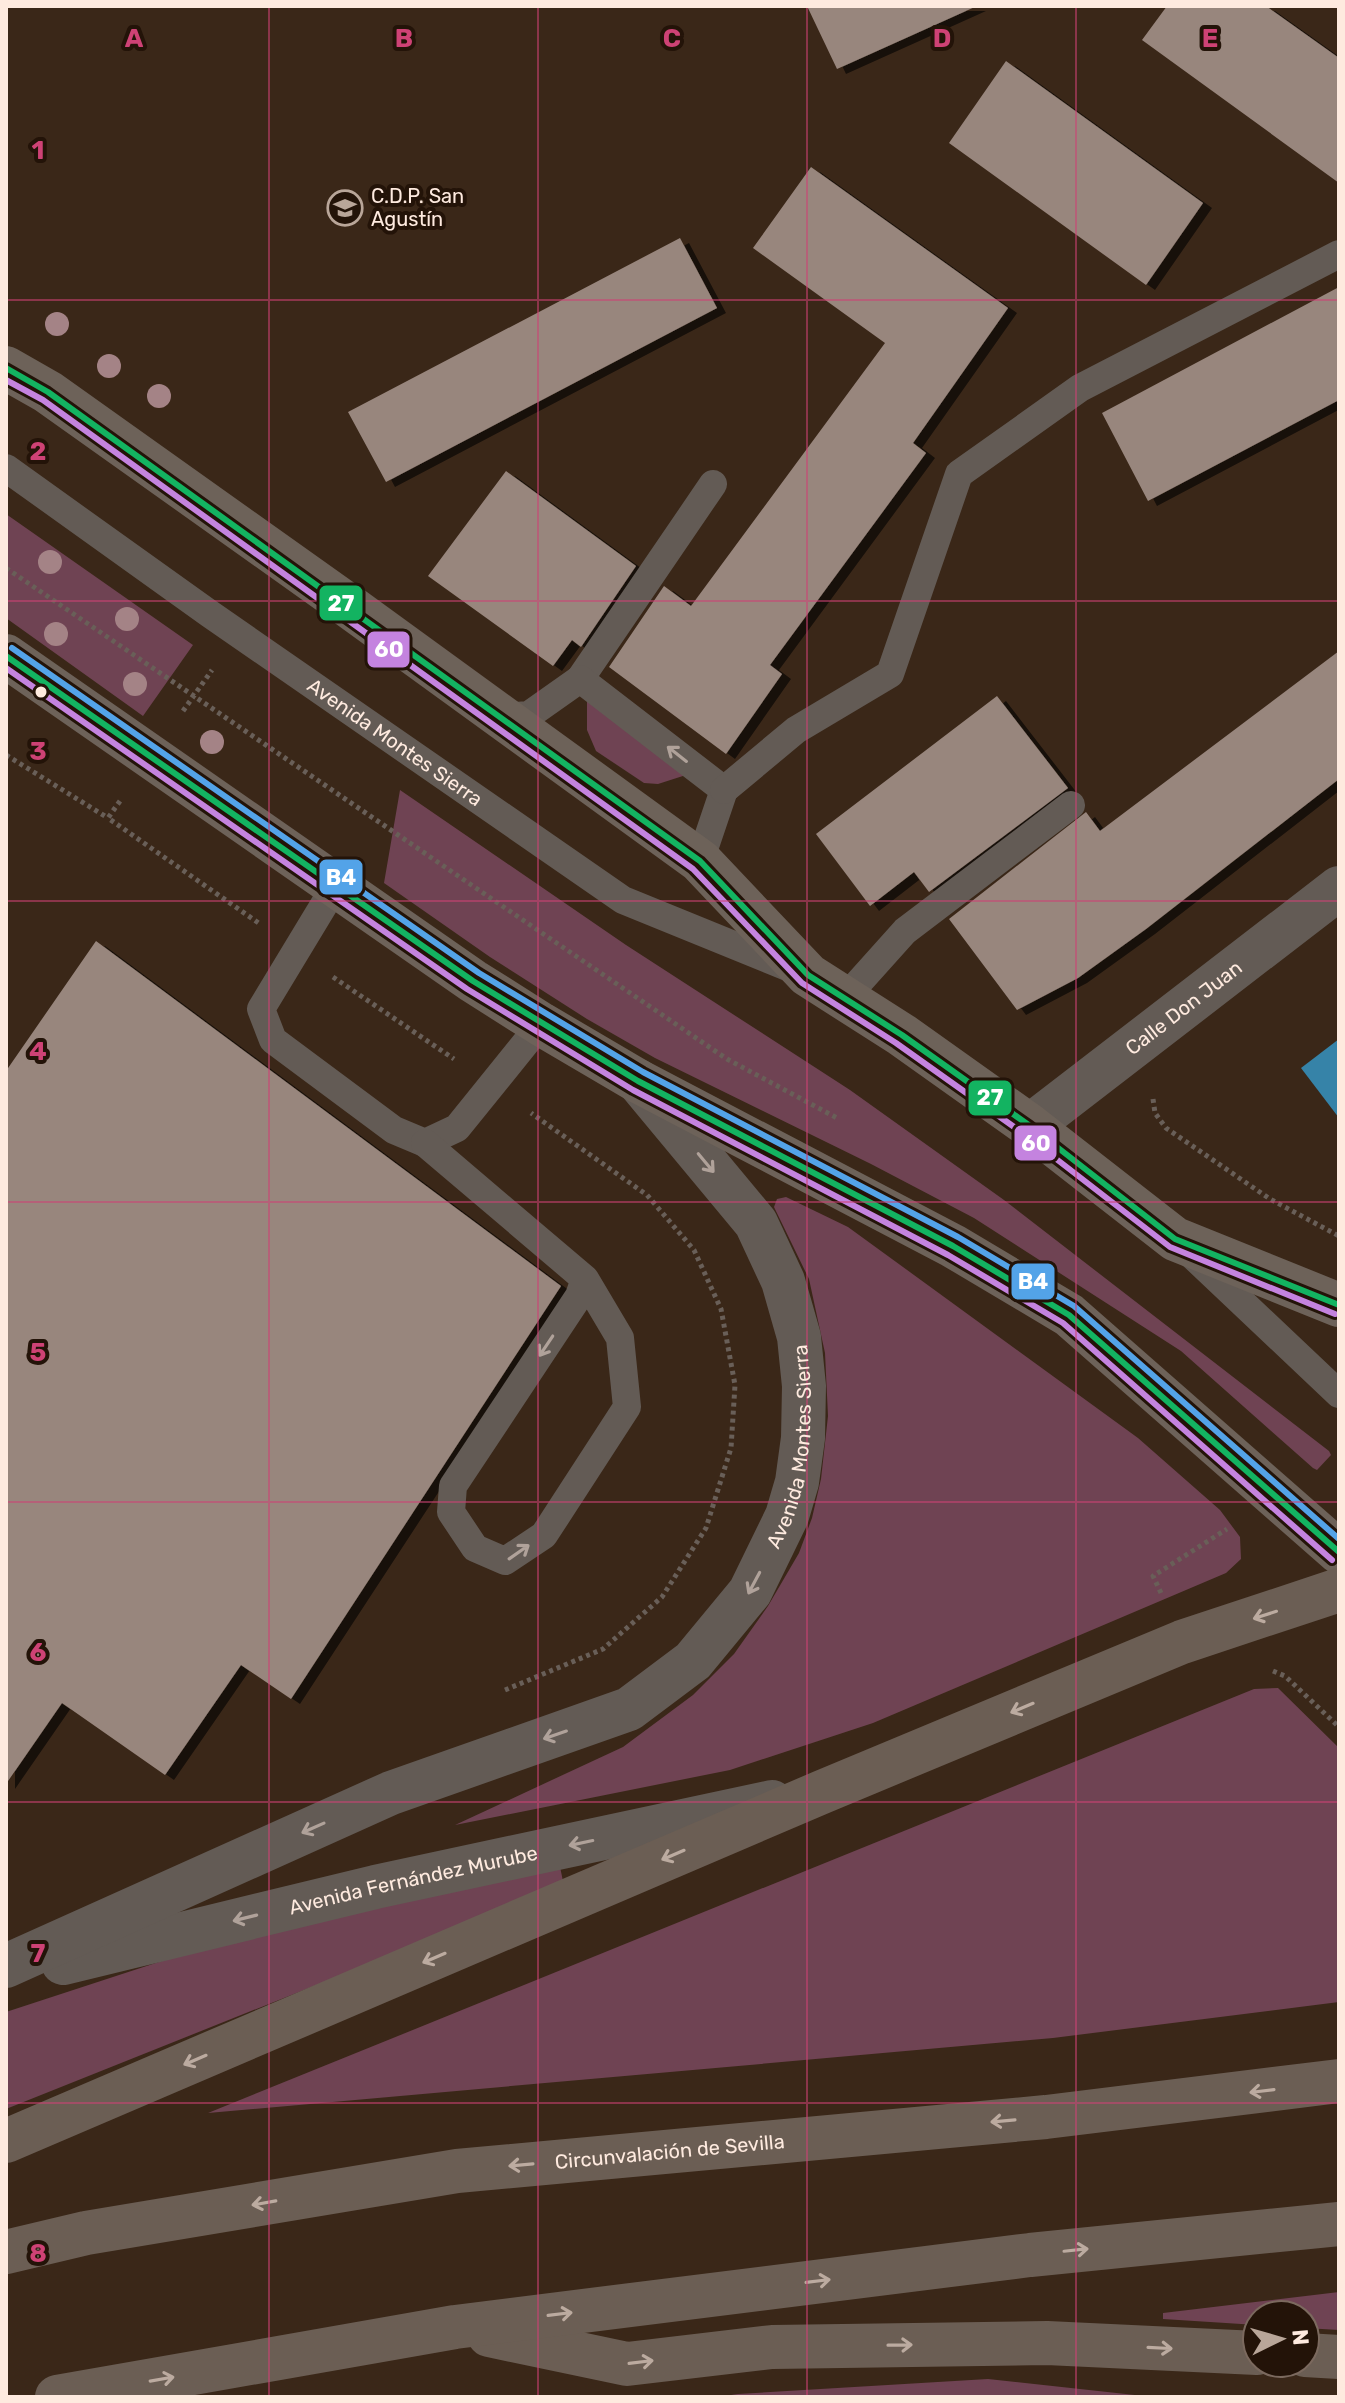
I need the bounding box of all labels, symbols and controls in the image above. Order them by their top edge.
text: A [125,23,144,54]
text: B [395,23,413,54]
text: C [663,23,681,54]
text: D [933,23,951,54]
text: E [1202,23,1218,54]
text: 1 [32,135,44,166]
place label: C.D.P. San Agustín [371,184,464,231]
school or university icon: C.D.P. San Agustín [326,189,364,227]
text: 2 [30,436,46,467]
line badge: 27 [318,584,364,622]
text: 27 [328,590,355,617]
line badge: 60 [366,630,411,669]
text: 60 [374,636,404,663]
street label: Avenida Montes Sierra [303,673,487,811]
unlabelled marker [33,684,49,700]
text: 3 [29,736,47,767]
one-way arrow [667,745,688,762]
line badge: B4 [318,858,364,896]
text: B4 [326,864,356,891]
street label: Calle Don Juan [1121,955,1247,1060]
text: 4 [29,1036,47,1067]
line badge: 27 [967,1079,1013,1117]
text: 27 [977,1084,1004,1111]
line badge: 60 [1013,1124,1058,1162]
text: 60 [1021,1130,1051,1157]
one-way arrow [697,1152,715,1173]
line badge: B4 [1010,1262,1056,1301]
text: B4 [1018,1268,1048,1295]
one-way arrow [538,1334,554,1356]
text: 5 [30,1337,46,1368]
street label: Avenida Montes Sierra [761,1344,816,1552]
one-way arrow [508,1543,530,1560]
one-way arrow [746,1570,762,1594]
one-way arrow [1253,1608,1278,1623]
text: 6 [30,1637,47,1668]
one-way arrow [1011,1702,1035,1717]
one-way arrow [543,1728,568,1743]
one-way arrow [301,1821,325,1836]
one-way arrow [569,1836,594,1851]
street label: Avenida Fernández Murube [287,1841,540,1920]
one-way arrow [661,1849,686,1864]
one-way arrow [233,1911,259,1926]
text: 7 [31,1938,46,1969]
one-way arrow [422,1951,447,1966]
one-way arrow [183,2053,208,2068]
one-way arrow [1249,2083,1275,2098]
one-way arrow [991,2114,1017,2129]
street label: Circunvalación de Sevilla [554,2129,786,2174]
one-way arrow [508,2158,535,2173]
one-way arrow [252,2196,278,2211]
text: 8 [29,2238,47,2269]
one-way arrow [1063,2242,1089,2257]
one-way arrow [805,2274,831,2289]
north arrow [1241,2299,1321,2379]
one-way arrow [547,2306,573,2321]
text: N [1286,2328,1315,2346]
one-way arrow [886,2337,913,2353]
one-way arrow [1146,2341,1173,2356]
one-way arrow [627,2355,654,2370]
one-way arrow [148,2370,174,2385]

